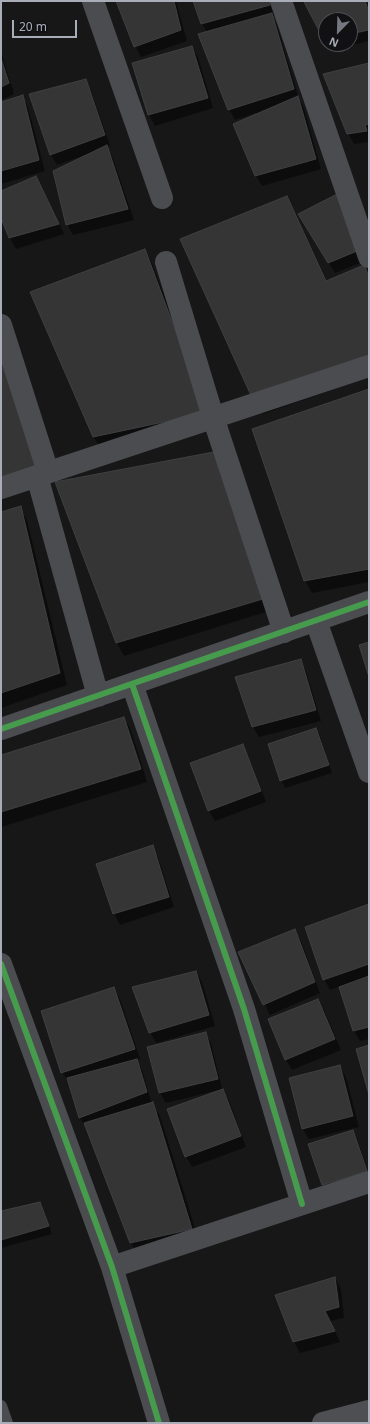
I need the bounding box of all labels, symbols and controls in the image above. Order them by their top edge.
scale bar [14,12,79,38]
north arrow [318,12,358,52]
text: 20 m [19,18,47,35]
text: N [326,34,341,51]

